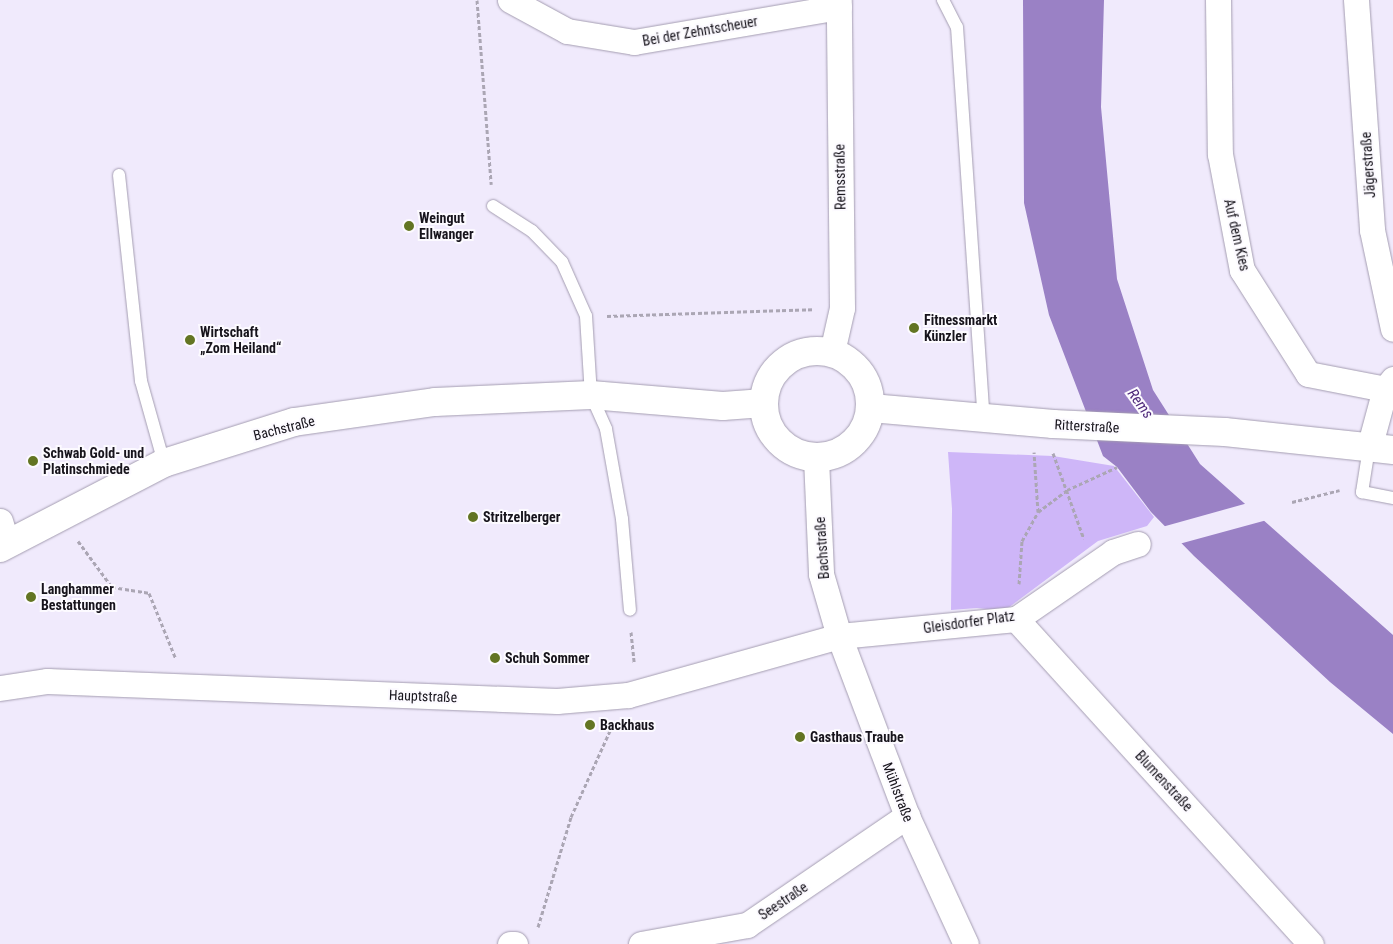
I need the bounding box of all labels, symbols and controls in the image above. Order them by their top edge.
street label: Bei der Zehntscheuer [641,13,759,49]
street label: Jägerstraße [1357,131,1379,199]
street label: Remsstraße [831,144,849,210]
street label: Auf dem Kies [1221,197,1253,273]
place label: Weingut Ellwanger [419,210,474,242]
marker: Weingut Ellwanger [403,220,415,232]
place label: Fitnessmarkt Künzler [924,312,997,344]
marker: Fitnessmarkt Künzler [908,322,920,334]
place label: Wirtschaft „Zom Heiland“ [200,324,281,357]
marker: Wirtschaft „Zom Heiland“ [184,334,196,346]
water label: Rems [1123,386,1157,422]
street label: Bachstraße [252,412,316,444]
street label: Ritterstraße [1054,416,1120,436]
place label: Schwab Gold- und Platinschmiede [43,445,144,478]
marker: Schwab Gold- und Platinschmiede [27,455,39,467]
place label: Stritzelberger [483,509,560,525]
marker: Stritzelberger [467,511,479,523]
street label: Bachstraße [811,516,833,580]
place label: Langhammer Bestattungen [41,581,116,614]
marker: Langhammer Bestattungen [25,591,37,603]
street label: Gleisdorfer Platz [922,607,1016,637]
place label: Schuh Sommer [505,650,590,666]
marker: Schuh Sommer [489,652,501,664]
street label: Hauptstraße [389,686,457,706]
place label: Backhaus [600,717,654,733]
marker: Backhaus [584,719,596,731]
place label: Gasthaus Traube [810,729,904,745]
marker: Gasthaus Traube [794,731,806,743]
street label: Blumenstraße [1132,747,1196,815]
street label: Mühlstraße [879,760,917,824]
street label: Seestraße [755,879,811,923]

